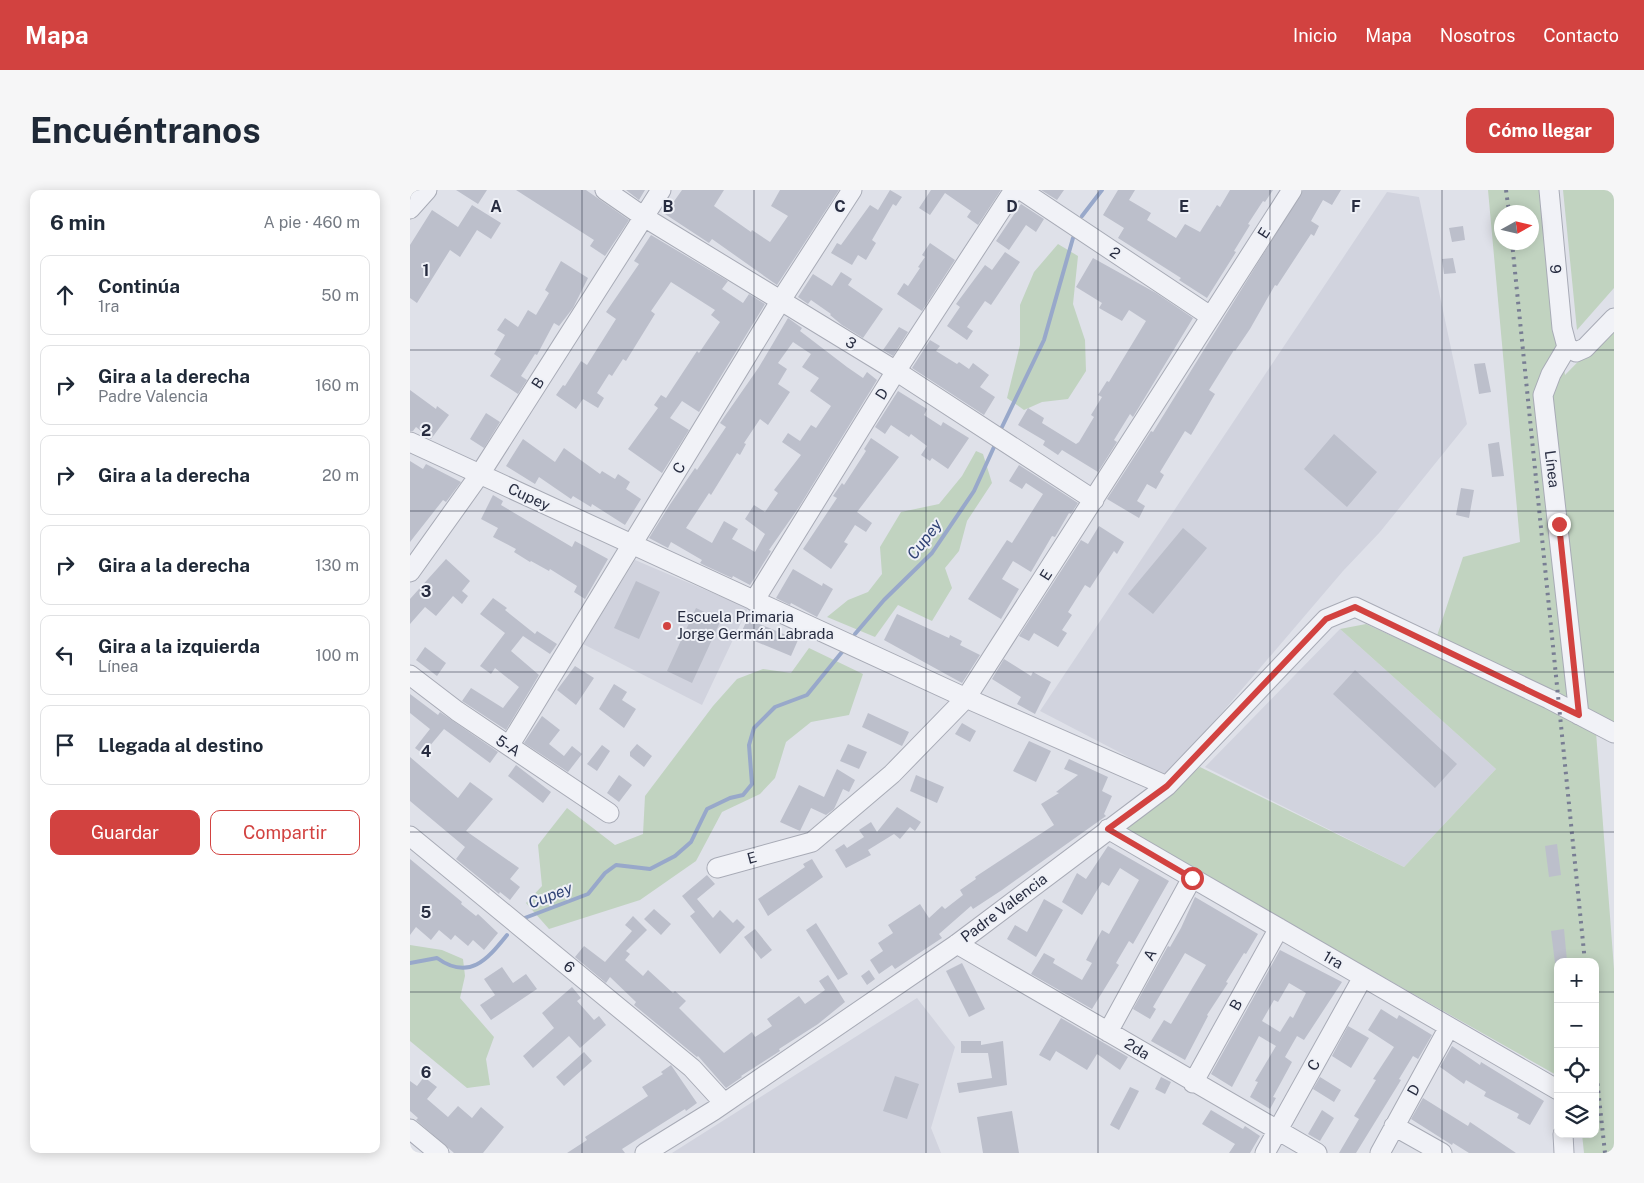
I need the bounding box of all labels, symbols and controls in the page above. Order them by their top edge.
text: Mapa [25,21,89,49]
text: Inicio [1293,25,1337,46]
text: Mapa [1365,25,1412,46]
text: Nosotros [1440,25,1515,46]
text: Contacto [1543,25,1619,46]
button: Cómo llegar [1466,108,1614,153]
text: Encuéntranos [30,110,261,151]
text: A [490,197,502,216]
text: B [663,197,674,216]
text: C [834,197,846,216]
text: D [1006,197,1018,216]
text: E [1179,197,1189,216]
text: F [1351,197,1361,216]
north arrow [1494,205,1539,250]
text: 6 min [50,210,106,235]
text: A pie · 460 m [264,213,360,232]
street label: E [1254,224,1273,241]
street label: 2 [1107,243,1124,262]
text: 1 [423,261,429,280]
street label: 6 [1547,264,1564,274]
text: Continúa [98,275,180,297]
icon: ahead [51,281,79,309]
text: 50 m [321,286,359,305]
text: 1ra [98,297,119,316]
street label: 3 [843,333,860,352]
text: Gira a la derecha [98,365,250,387]
icon: right [51,371,79,399]
street label: B [528,374,547,392]
text: 160 m [315,376,359,395]
street label: D [872,385,892,403]
text: Padre Valencia [98,387,208,406]
text: 2 [421,421,431,440]
street label: Línea [1542,449,1563,489]
street label: C [669,459,689,477]
icon: right [51,461,79,489]
text: Gira a la derecha [98,464,250,486]
text: 20 m [322,466,359,485]
street label: Cupey [505,479,553,514]
route end [1548,513,1571,536]
water label: Cupey [903,515,946,563]
icon: right [51,551,79,579]
text: Gira a la derecha [98,554,250,576]
text: 130 m [315,556,359,575]
street label: E [1036,566,1055,583]
text: 3 [421,582,431,601]
place label: Escuela Primaria Jorge Germán Labrada [677,608,834,642]
marker: Escuela Primaria Jorge Germán Labrada [661,620,673,632]
text: Gira a la izquierda [98,635,260,657]
icon: left [51,641,79,669]
text: 100 m [315,646,359,665]
text: Línea [98,657,138,676]
icon: arrive [51,731,79,759]
street label: 5-A [493,731,524,760]
text: Llegada al destino [98,734,263,756]
text: 4 [421,742,432,761]
button: Guardar [50,810,200,855]
button: Compartir [210,810,360,855]
street label: E [745,848,759,867]
route start [1181,867,1204,890]
street label: Padre Valencia [957,870,1050,945]
water label: Cupey [525,878,576,913]
text: 5 [421,903,432,922]
street label: A [1140,946,1160,963]
street label: 1ra [1320,947,1346,972]
street label: 6 [560,957,578,976]
map controls [1554,958,1599,1138]
button: + [1554,958,1599,1003]
street label: B [1226,996,1245,1013]
button: − [1554,1003,1599,1048]
street label: 2da [1122,1035,1153,1063]
button: locate [1554,1048,1599,1093]
street label: C [1304,1056,1324,1073]
text: 6 [421,1063,431,1082]
street label: D [1404,1081,1424,1098]
button: layers [1554,1093,1599,1138]

